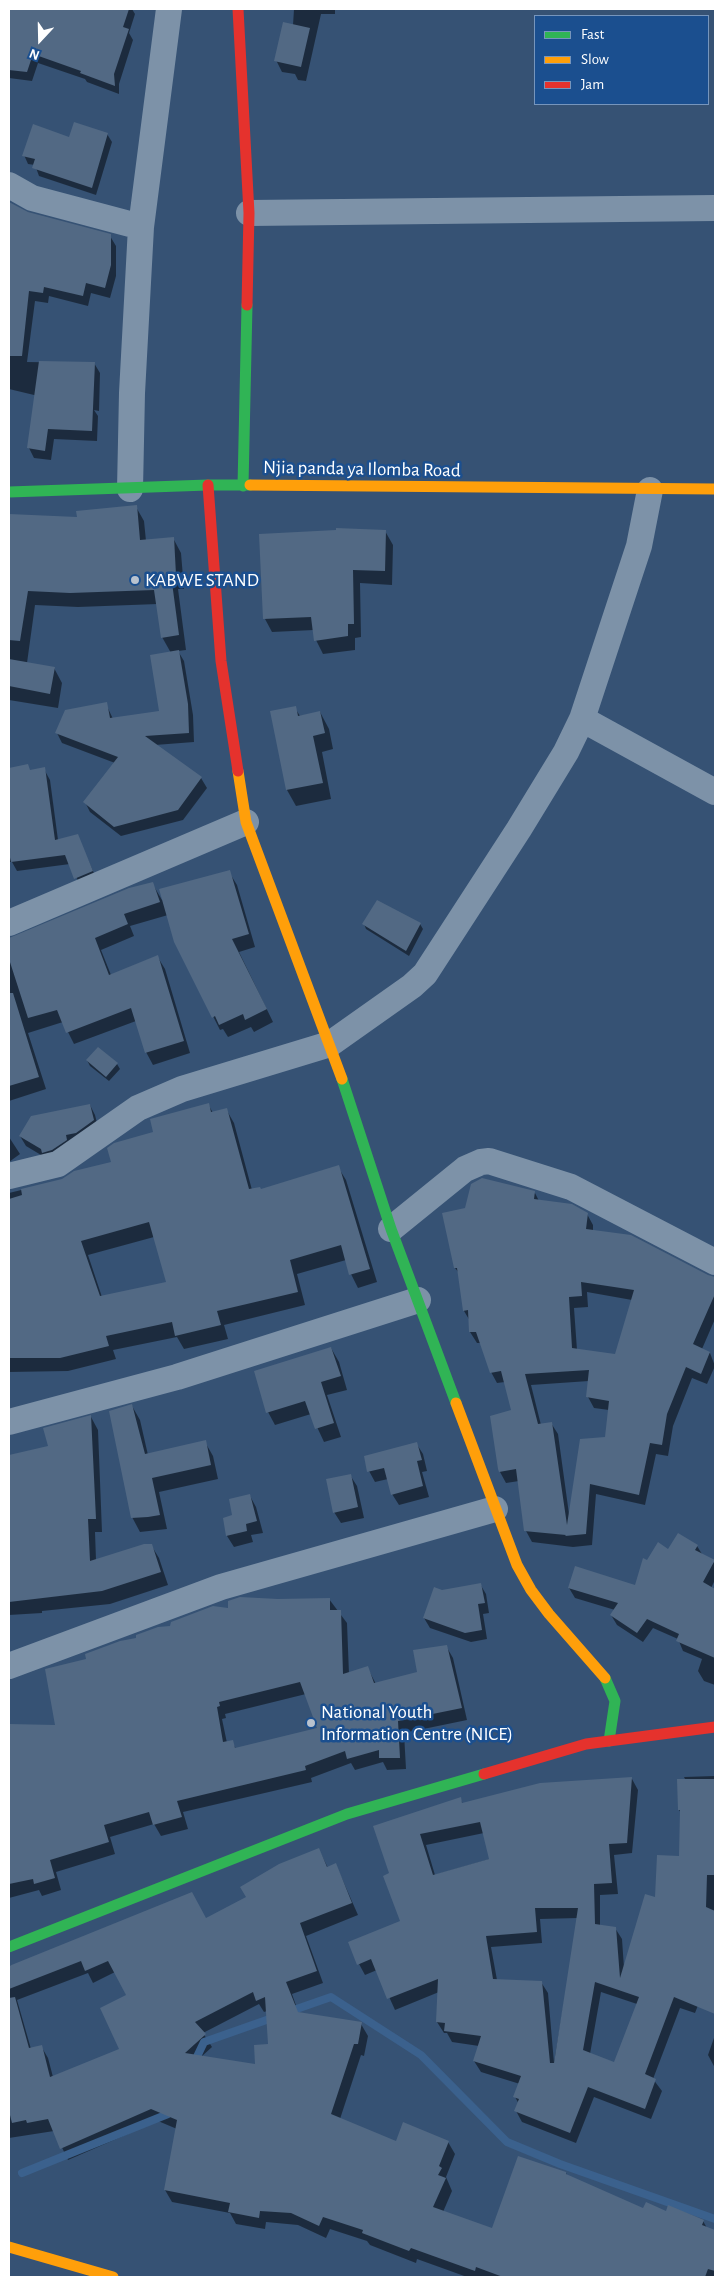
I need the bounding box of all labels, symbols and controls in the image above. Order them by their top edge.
north arrow [15,15,65,65]
legend [534,15,709,105]
text: Fast [581,27,604,42]
text: N [28,46,42,62]
text: Slow [581,52,609,67]
text: Jam [581,77,604,92]
street label: Njia panda ya Ilomba Road [263,456,461,482]
place label: KABWE STAND [145,569,259,591]
marker: KABWE STAND [129,574,141,586]
place label: National Youth Information Centre (NICE) [321,1701,513,1745]
marker: National Youth Information Centre (NICE) [305,1717,317,1729]

